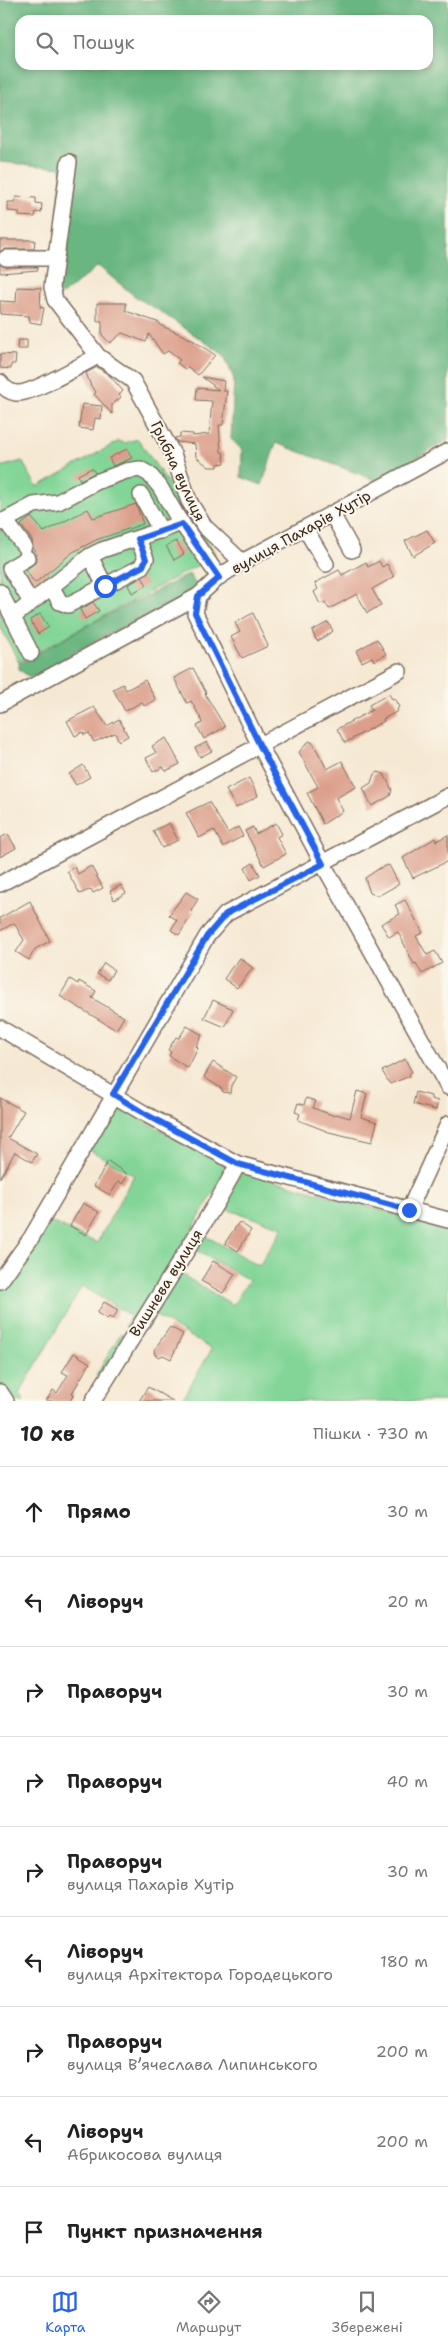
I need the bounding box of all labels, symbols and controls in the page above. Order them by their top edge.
search box [15,15,433,70]
icon: search [33,29,61,57]
text: Пошук [73,30,135,55]
street label: Грибна вулиця [146,418,210,524]
street label: вулиця Пахарів Хутір [228,485,374,579]
route start [94,575,117,598]
route end [398,1199,421,1222]
street label: Вишнева вулиця [125,1225,207,1341]
text: 10 хв [20,1420,75,1448]
text: Пішки · 730 m [313,1423,428,1444]
icon: ahead [20,1498,48,1526]
text: Прямо [67,1499,131,1524]
text: 30 m [387,1501,428,1522]
icon: left [20,1588,48,1616]
text: Ліворуч [67,1589,143,1614]
text: 20 m [387,1591,428,1612]
icon: right [20,1678,48,1706]
text: Праворуч [67,1679,162,1704]
text: 30 m [387,1681,428,1702]
icon: right [20,1768,48,1796]
text: Праворуч [67,1769,162,1794]
text: 40 m [386,1771,428,1792]
text: Праворуч [67,1849,162,1874]
icon: right [20,1858,48,1886]
text: 30 m [387,1861,428,1882]
text: вулиця Пахарів Хутір [67,1874,234,1895]
text: Ліворуч [67,1939,143,1964]
icon: left [20,1948,48,1976]
text: 180 m [380,1951,428,1972]
text: вулиця Архітектора Городецького [67,1964,333,1985]
text: Праворуч [67,2029,162,2054]
icon: right [20,2038,48,2066]
text: 200 m [376,2041,428,2062]
text: вулиця Вʼячеслава Липинського [67,2054,318,2075]
text: Ліворуч [67,2119,143,2144]
icon: left [20,2128,48,2156]
text: 200 m [376,2131,428,2152]
text: Абрикосова вулиця [67,2144,223,2165]
icon: arrive [20,2218,48,2246]
text: Пункт призначення [67,2219,263,2244]
tab: Карта [45,2288,85,2336]
tab: Маршрут [176,2288,241,2336]
tab: Збережені [332,2288,403,2336]

